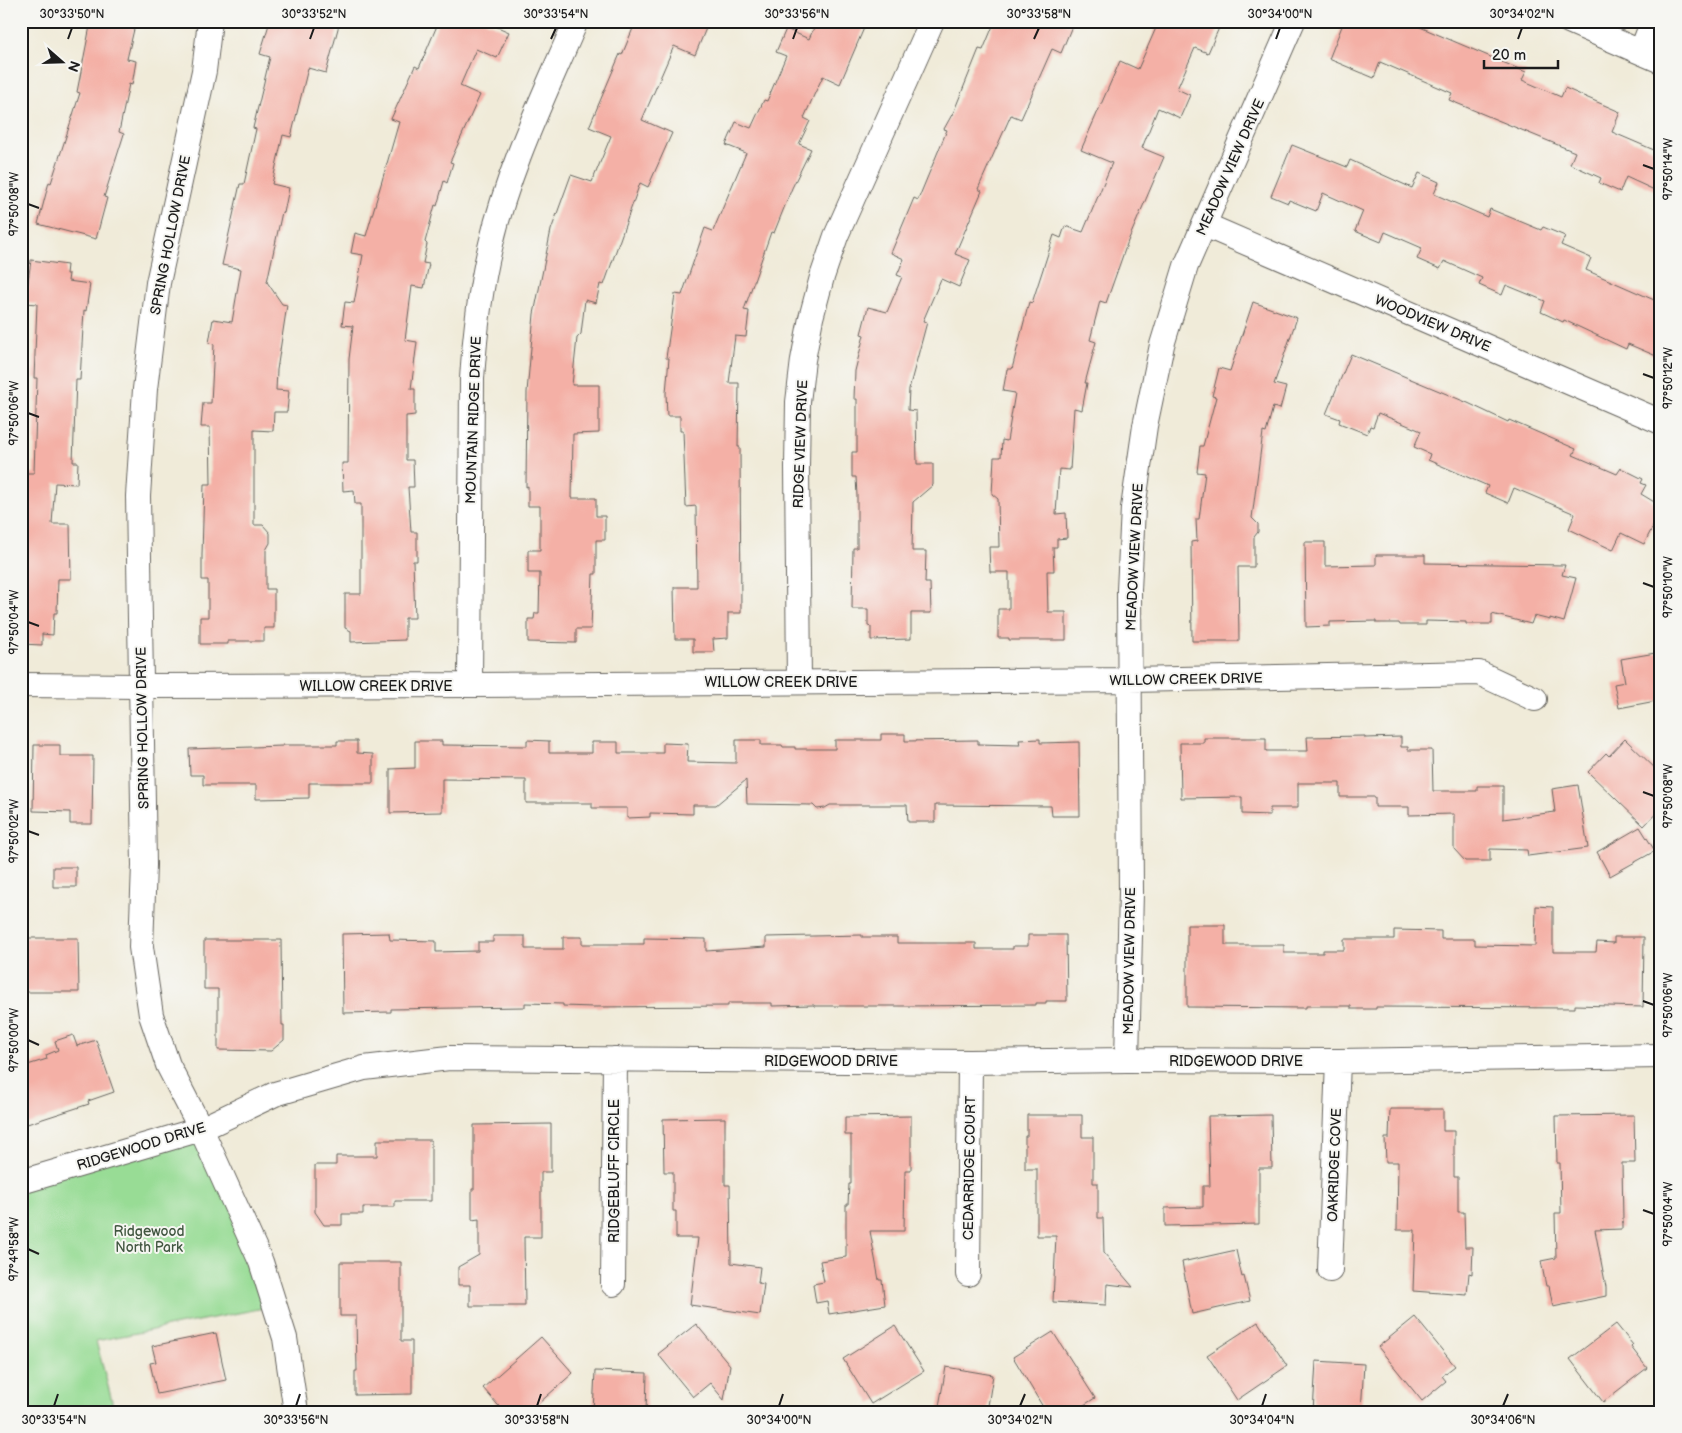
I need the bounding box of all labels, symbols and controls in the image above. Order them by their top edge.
text: 30°33'50"N [40,7,104,22]
text: 30°33'52"N [282,7,346,22]
text: 30°33'54"N [523,7,589,22]
text: 30°33'56"N [764,7,830,22]
text: 30°33'58"N [1007,7,1071,22]
text: 30°34'00"N [1248,7,1312,22]
text: 30°34'02"N [1490,7,1555,22]
north arrow [38,38,88,88]
scale bar [1484,38,1558,70]
text: 20 m [1492,46,1526,65]
text: N [64,58,84,74]
street label: MEADOW VIEW DRIVE [1193,96,1268,238]
text: 97°50'14"W [1661,138,1676,200]
street label: SPRING HOLLOW DRIVE [147,154,194,316]
text: 97°50'08"W [7,172,22,236]
street label: WOODVIEW DRIVE [1372,291,1493,356]
street label: MOUNTAIN RIDGE DRIVE [462,336,485,504]
text: 97°50'12"W [1661,347,1676,409]
street label: RIDGE VIEW DRIVE [790,379,811,509]
text: 97°50'06"W [7,381,22,445]
street label: MEADOW VIEW DRIVE [1122,483,1147,631]
text: 97°50'10"W [1661,556,1676,618]
text: 97°50'04"W [7,590,22,654]
street label: SPRING HOLLOW DRIVE [133,647,152,809]
street label: WILLOW CREEK DRIVE [1109,670,1263,689]
street label: WILLOW CREEK DRIVE [704,674,858,691]
street label: WILLOW CREEK DRIVE [299,678,453,695]
text: 97°50'08"W [1661,764,1676,828]
text: 97°50'02"W [7,799,22,863]
street label: MEADOW VIEW DRIVE [1120,887,1139,1035]
text: 97°50'06"W [1661,973,1676,1037]
text: 97°50'00"W [7,1008,22,1072]
street label: RIDGEWOOD DRIVE [764,1053,898,1070]
street label: RIDGEWOOD DRIVE [1169,1053,1303,1070]
street label: CEDARRIDGE COURT [960,1095,979,1240]
street label: RIDGEBLUFF CIRCLE [606,1099,623,1243]
street label: OAKRIDGE COVE [1324,1108,1345,1222]
street label: RIDGEWOOD DRIVE [75,1119,208,1174]
text: 97°50'04"W [1661,1182,1676,1246]
text: 97°49'58"W [7,1217,22,1281]
park label: Ridgewood North Park [114,1223,184,1256]
text: 30°33'54"N [21,1413,87,1428]
text: 30°33'56"N [263,1413,329,1428]
text: 30°33'58"N [505,1413,569,1428]
text: 30°34'00"N [747,1413,811,1428]
text: 30°34'02"N [988,1413,1053,1428]
text: 30°34'04"N [1229,1413,1295,1428]
text: 30°34'06"N [1470,1413,1536,1428]

